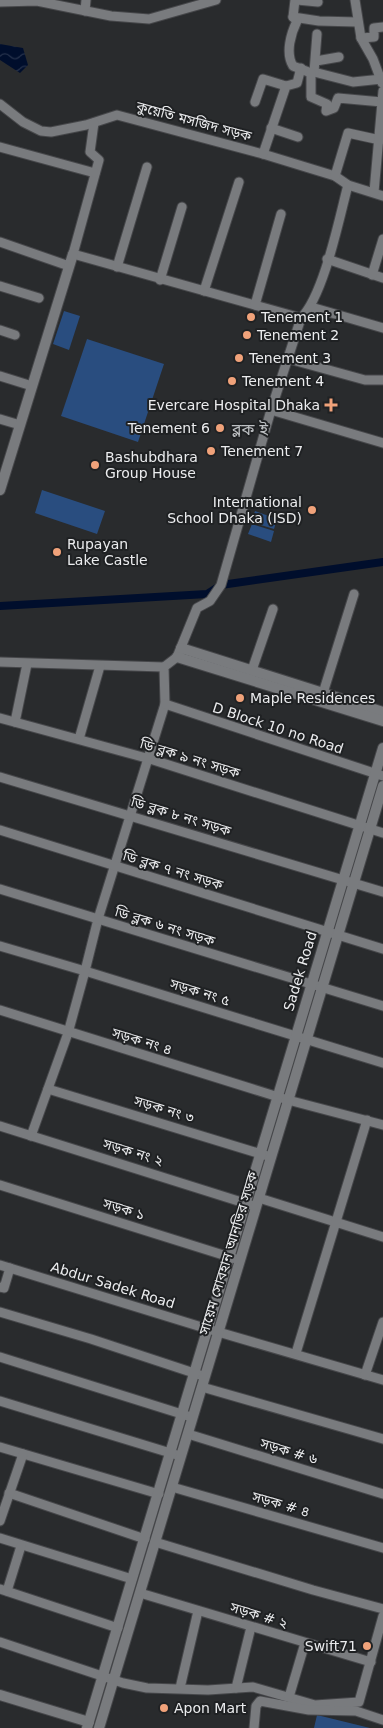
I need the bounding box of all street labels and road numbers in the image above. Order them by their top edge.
street label: কুয়েতি মসজিদ সড়ক [133,98,254,145]
street label: D Block 10 no Road [210,699,346,757]
street label: ডি ব্লক ৯ নং সড়ক [137,735,243,781]
street label: ডি ব্লক ৮ নং সড়ক [128,793,234,839]
street label: ডি ব্লক ৭ নং সড়ক [120,847,226,893]
street label: ডি ব্লক ৬ নং সড়ক [112,903,218,949]
street label: Sadek Road [280,929,320,1013]
street label: সড়ক নং ৫ [167,975,232,1009]
street label: সড়ক নং ৪ [109,1024,174,1058]
street label: সড়ক নং ৩ [131,1092,196,1126]
street label: সড়ক নং ২ [100,1135,166,1169]
street label: সায়েম সোবহান আনভির সড়ক [195,1169,261,1338]
street label: সড়ক ১ [100,1195,147,1223]
street label: Abdur Sadek Road [49,1258,177,1312]
street label: সড়ক # ৬ [258,1434,320,1467]
street label: সড়ক # ৪ [250,1488,312,1520]
street label: সড়ক # ২ [228,1598,290,1631]

